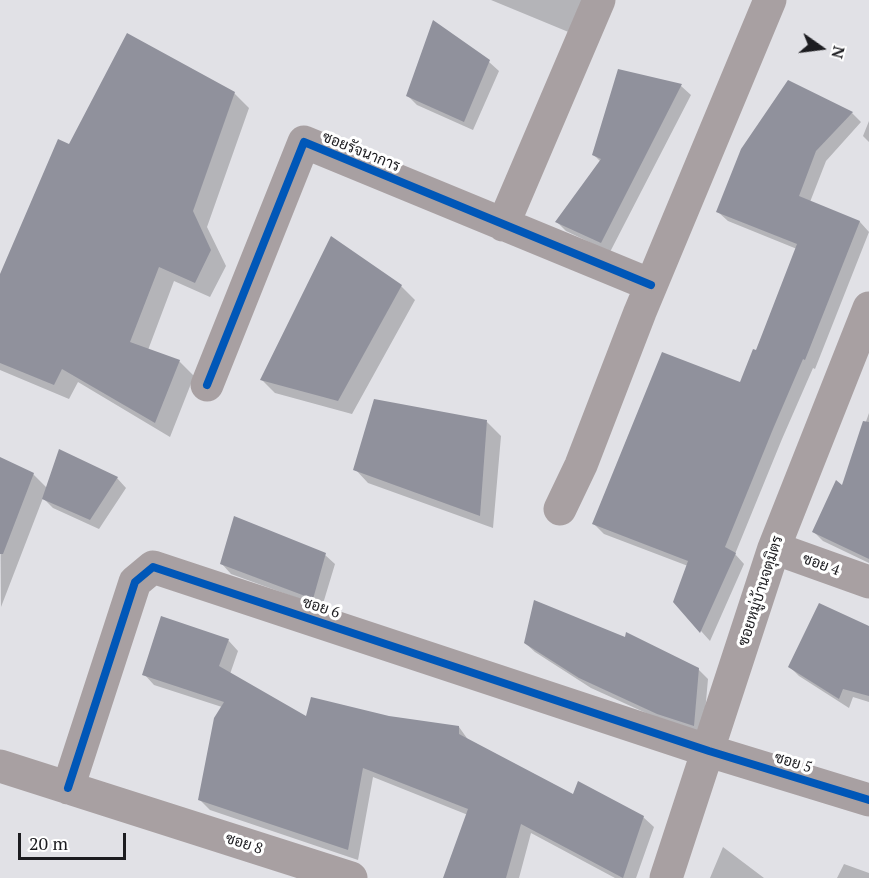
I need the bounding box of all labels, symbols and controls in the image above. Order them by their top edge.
north arrow [791,18,851,78]
text: N [826,44,851,61]
street label: ซอยรัจนาการ [320,128,402,176]
street label: ซอยหมู่บ้านจตุมิตร [735,534,787,648]
street label: ซอย 4 [800,550,842,580]
street label: ซอย 6 [300,594,342,622]
street label: ซอย 5 [772,749,814,777]
scale bar [21,821,129,859]
street label: ซอย 8 [223,830,265,858]
text: 20 m [29,831,68,855]

